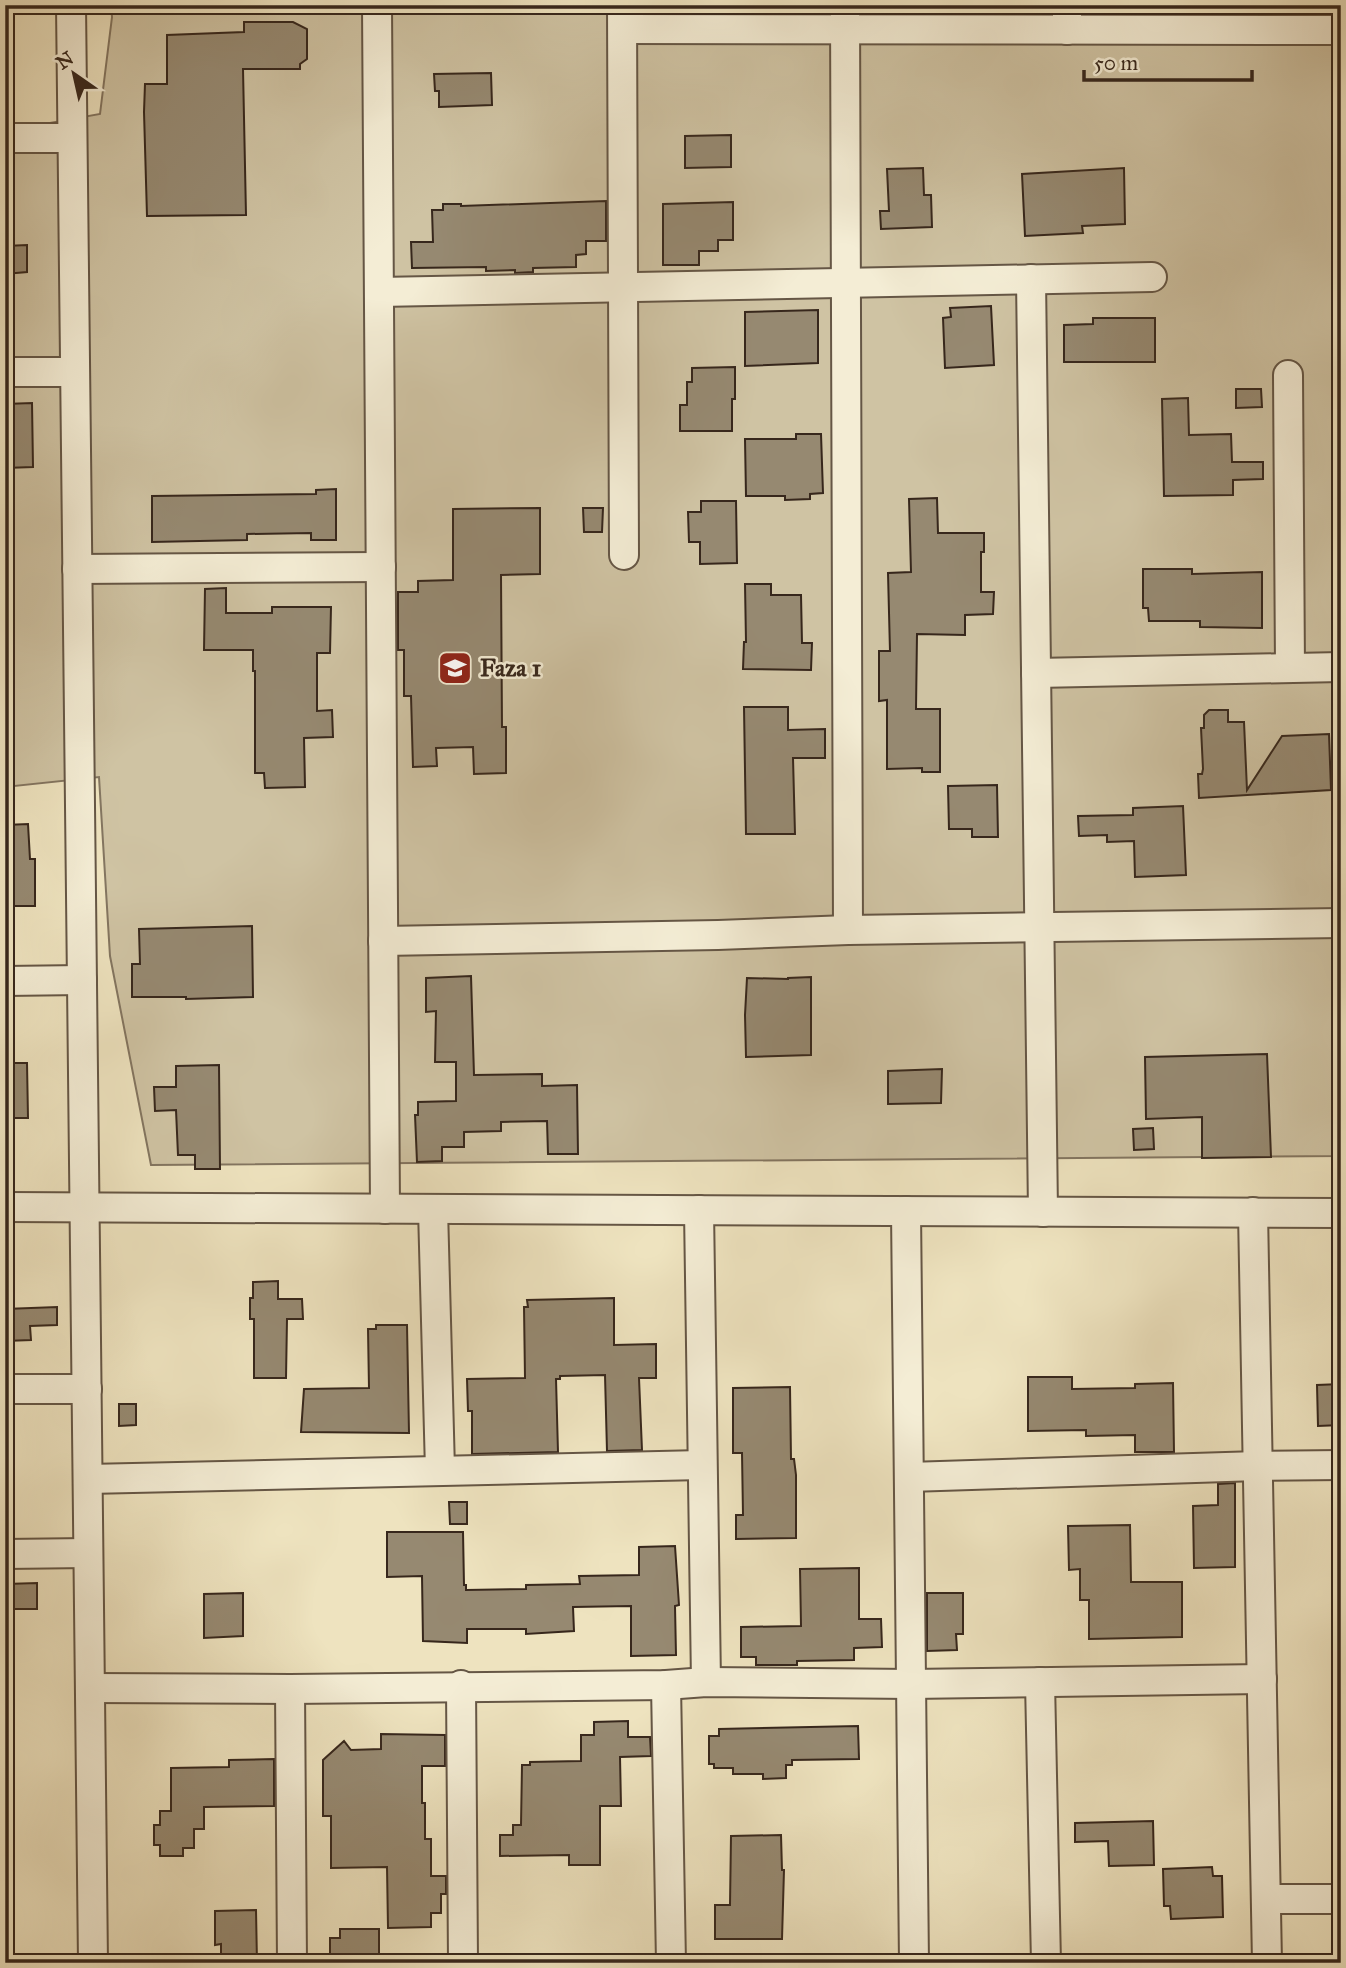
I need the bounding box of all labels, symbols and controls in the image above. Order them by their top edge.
north arrow [38,38,108,108]
scale bar [1084,38,1252,82]
text: N [52,46,78,74]
text: 50 m [1094,50,1139,76]
school or university icon: Faza 1 [436,649,474,687]
place label: Faza 1 [480,653,542,683]

